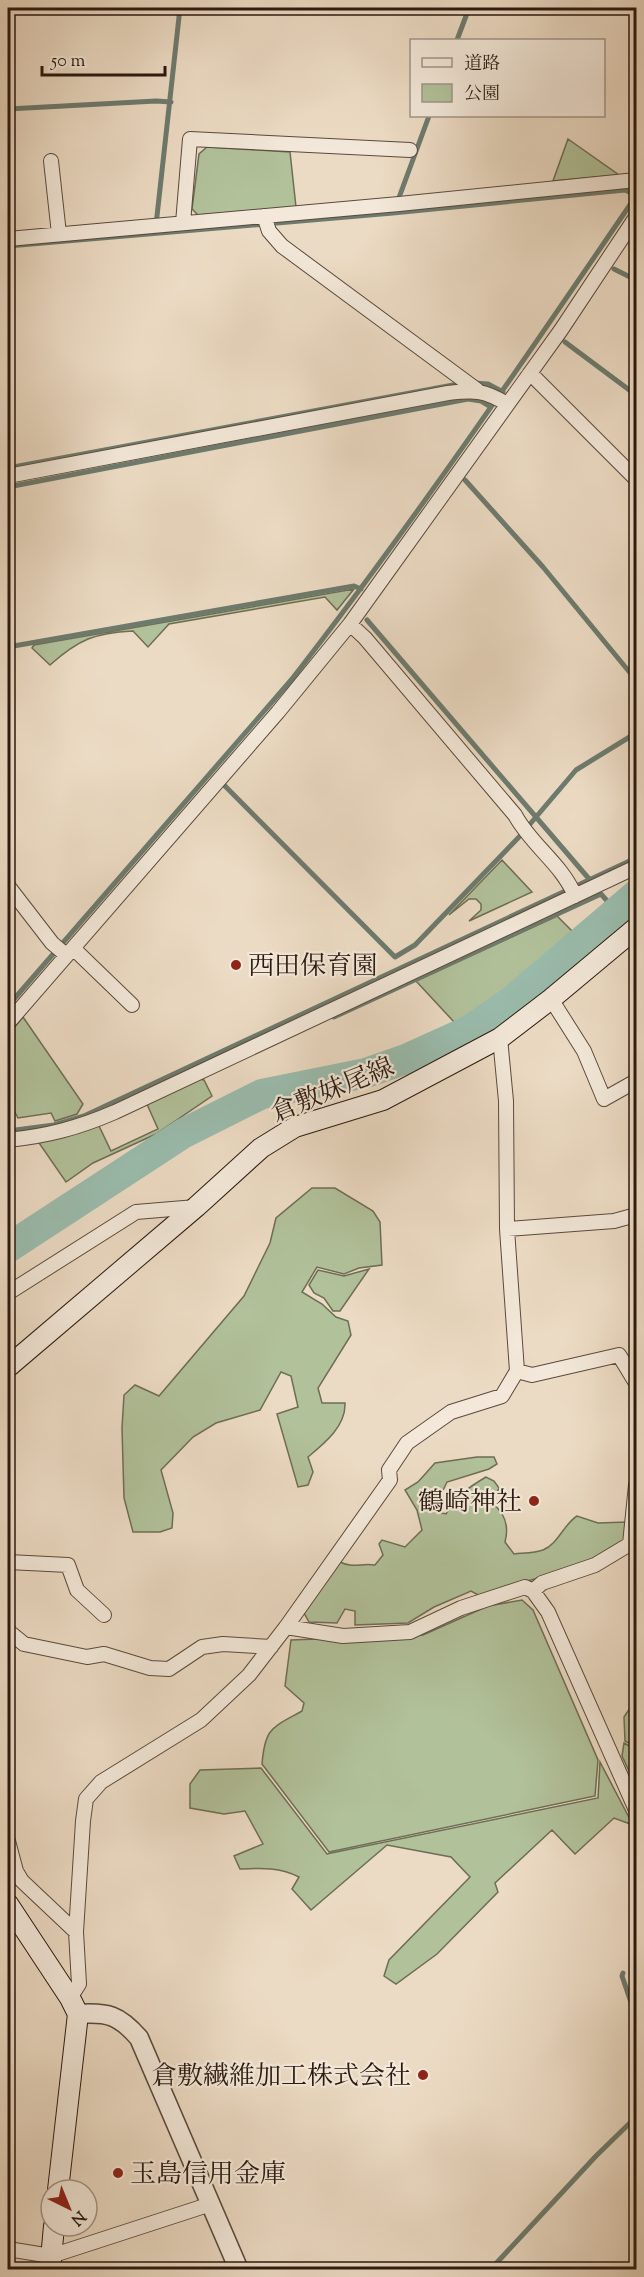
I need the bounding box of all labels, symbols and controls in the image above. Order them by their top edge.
scale bar [42,39,165,77]
legend [410,39,605,117]
text: 50 m [50,49,86,75]
text: 道路 [464,52,500,78]
text: 公園 [464,82,500,108]
place label: 西田保育園 [248,949,378,986]
marker: 西田保育園 [229,958,243,972]
street label: 倉敷妹尾線 [266,1050,400,1133]
place label: 鶴崎神社 [418,1485,522,1522]
marker: 鶴崎神社 [527,1494,541,1508]
place label: 倉敷繊維加工株式会社 [151,2059,411,2096]
marker: 倉敷繊維加工株式会社 [416,2068,430,2082]
place label: 玉島信用金庫 [130,2157,286,2194]
marker: 玉島信用金庫 [111,2166,125,2180]
north arrow [39,2178,99,2238]
text: N [65,2204,90,2230]

